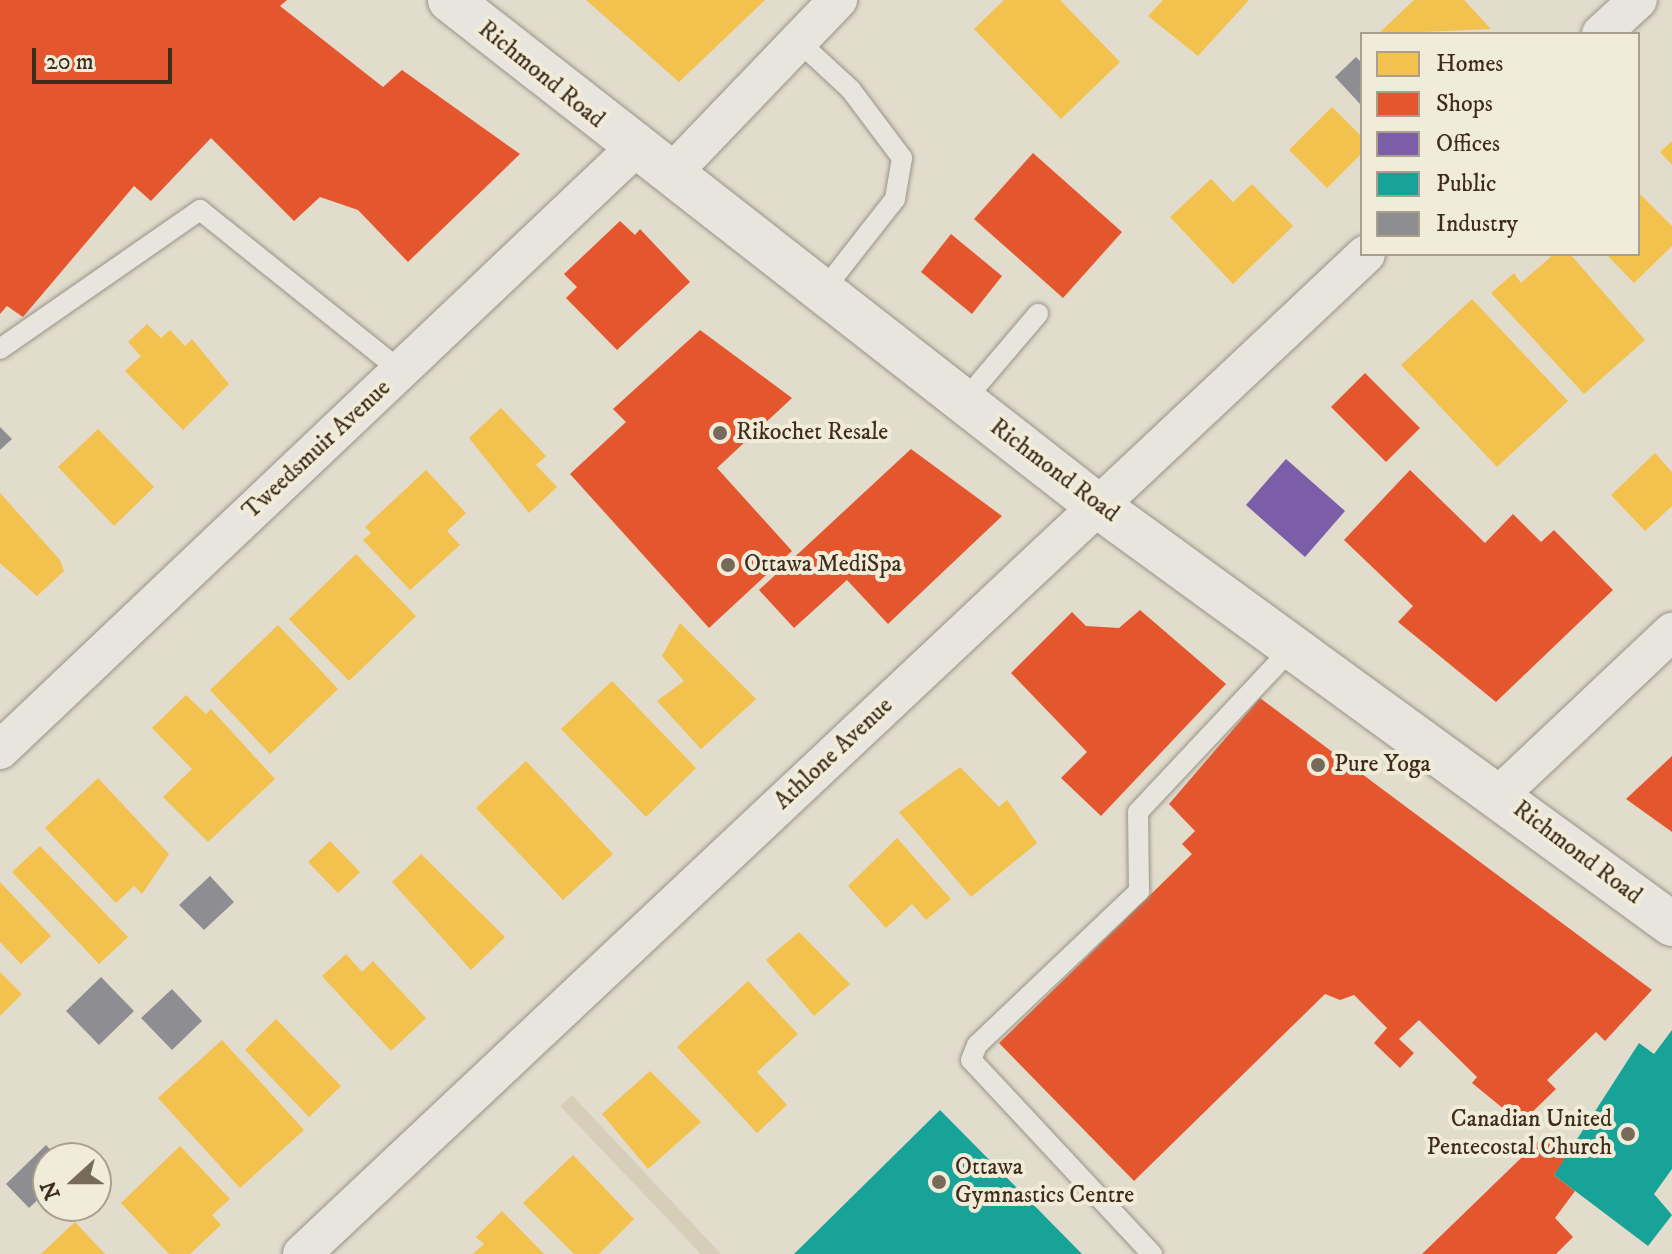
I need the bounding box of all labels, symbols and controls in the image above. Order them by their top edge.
street label: Richmond Road [472,15,610,135]
scale bar [36,32,176,82]
legend [1360,32,1640,256]
text: 20 m [46,47,94,77]
text: Homes [1436,49,1503,79]
text: Shops [1436,89,1493,119]
text: Offices [1436,129,1500,159]
text: Public [1436,169,1496,199]
text: Industry [1436,209,1518,239]
street label: Tweedsmuir Avenue [237,374,397,526]
street label: Richmond Road [984,413,1124,529]
place label: Rikochet Resale [736,419,888,447]
marker: Rikochet Resale [711,424,729,442]
place label: Ottawa MediSpa [744,551,902,579]
marker: Ottawa MediSpa [719,556,737,574]
street label: Athlone Avenue [769,692,899,816]
place label: Pure Yoga [1334,751,1431,779]
marker: Pure Yoga [1309,756,1327,774]
street label: Richmond Road [1507,795,1647,911]
place label: Canadian United Pentecostal Church [1426,1106,1612,1162]
marker: Canadian United Pentecostal Church [1619,1125,1637,1143]
north arrow [32,1142,112,1222]
place label: Ottawa Gymnastics Centre [955,1154,1134,1210]
marker: Ottawa Gymnastics Centre [930,1173,948,1191]
text: N [35,1177,67,1203]

